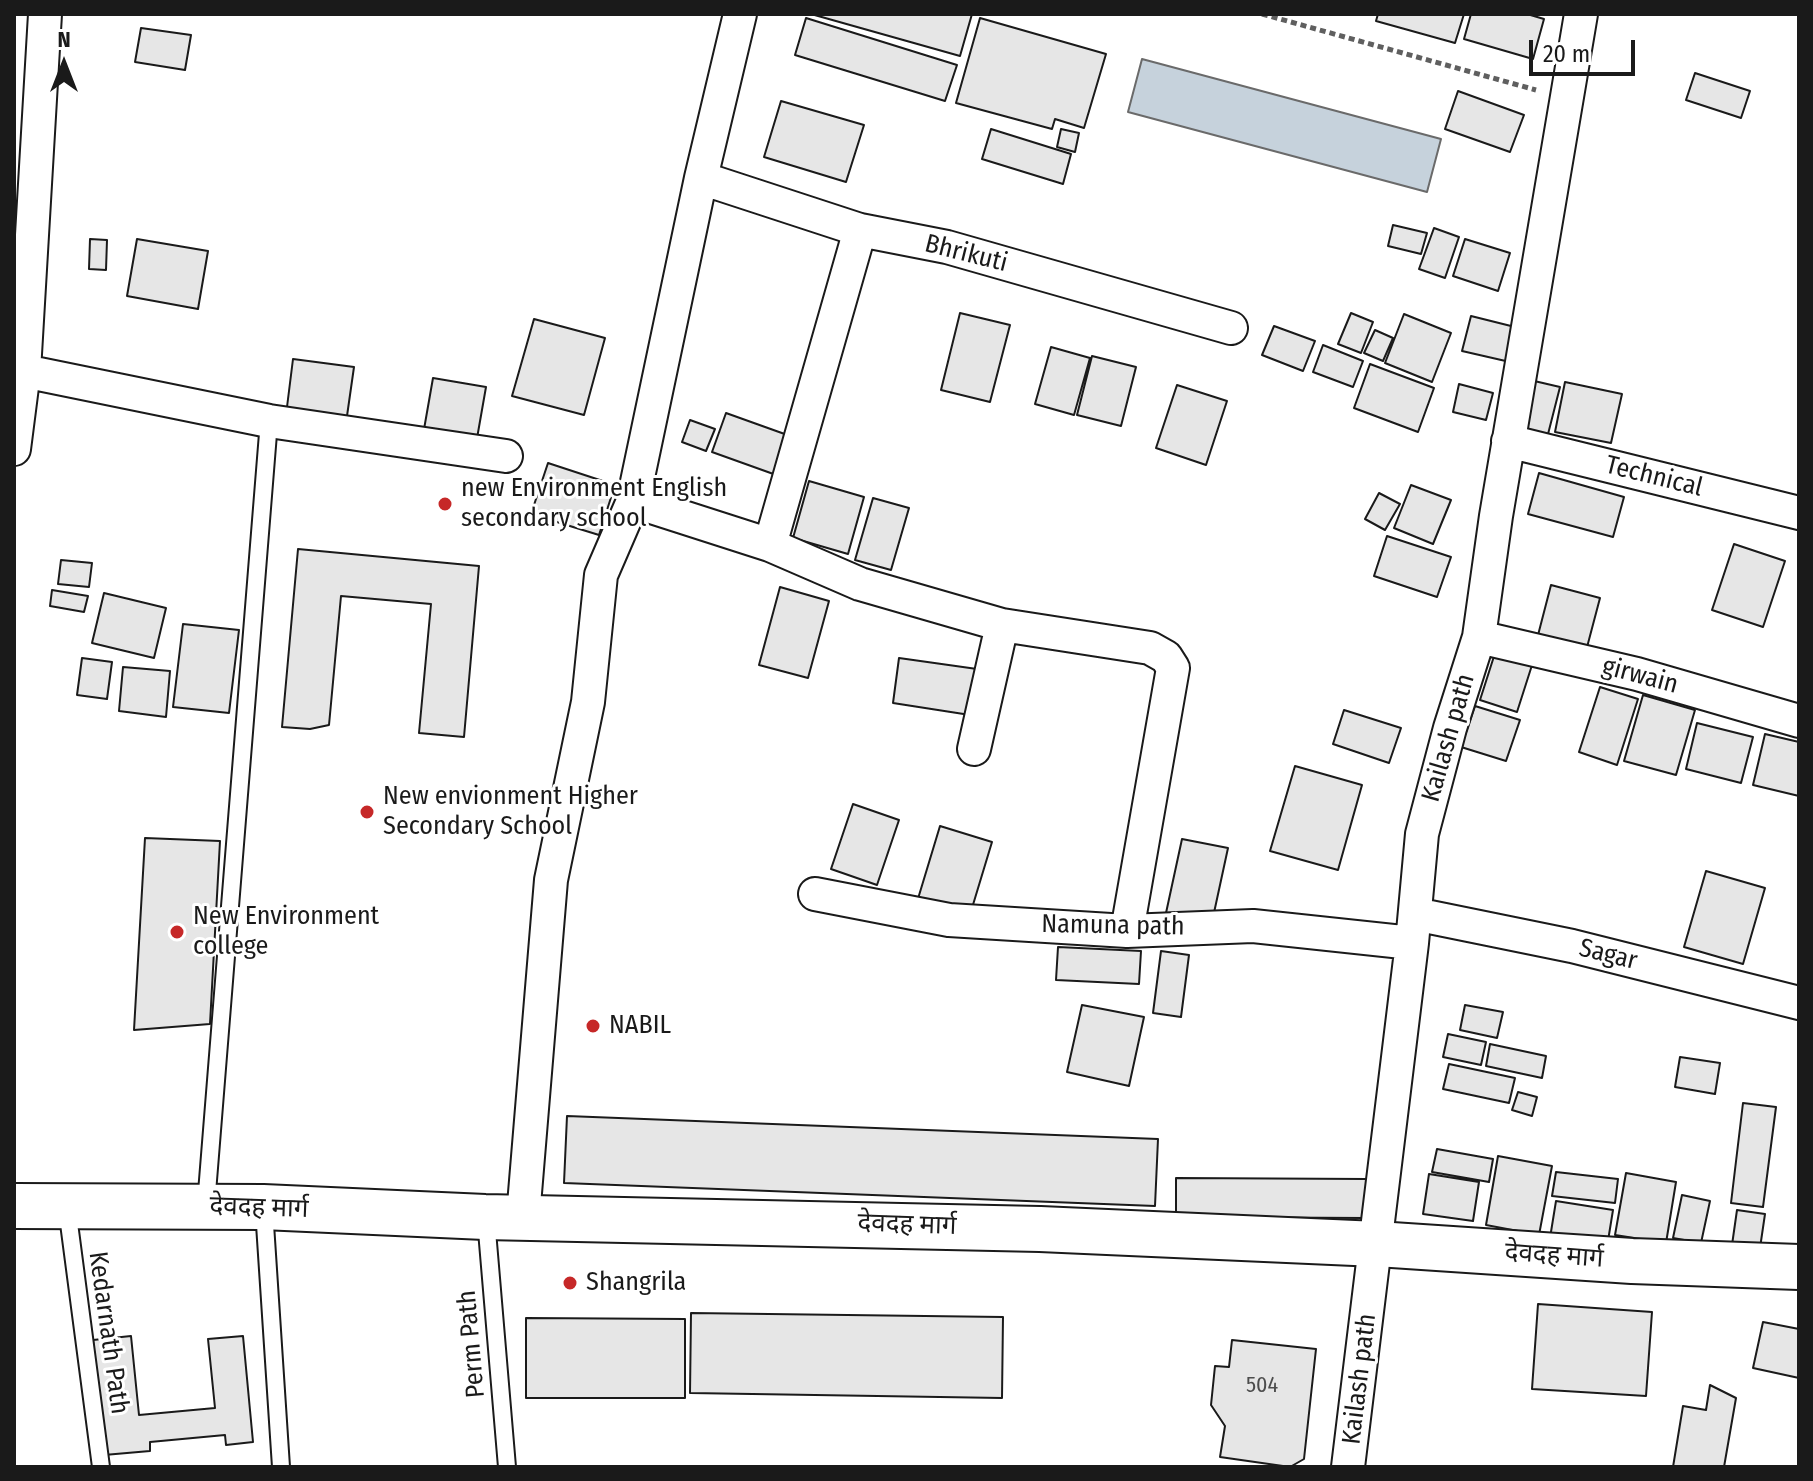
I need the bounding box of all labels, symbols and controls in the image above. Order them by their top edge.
north arrow [24,24,104,104]
scale bar [1533,24,1639,74]
text: N [57,26,71,53]
text: 20 m [1543,40,1590,68]
street label: Bhrikuti [921,229,1011,279]
street label: Technical [1602,450,1706,504]
place label: new Environment English secondary school [461,473,727,534]
marker: new Environment English secondary school [436,495,454,513]
street label: girwain [1599,651,1681,701]
street label: Kailash path [1416,670,1482,806]
place label: New envionment Higher Secondary School [383,781,638,842]
marker: New envionment Higher Secondary School [358,803,376,821]
place label: New Environment college [193,901,379,962]
street label: Namuna path [1041,909,1185,943]
marker: New Environment college [168,923,186,941]
street label: Sagar [1576,933,1640,977]
place label: NABIL [609,1010,671,1042]
marker: NABIL [584,1017,602,1035]
street label: देवदह मार्ग [209,1191,309,1225]
street label: देवदह मार्ग [857,1208,957,1242]
street label: देवदह मार्ग [1504,1237,1604,1275]
street label: Kedarnath Path [81,1250,135,1416]
place label: Shangrila [586,1267,686,1299]
marker: Shangrila [561,1274,579,1292]
street label: Perm Path [452,1289,492,1399]
street label: Kailash path [1336,1312,1384,1446]
house number: 504 [1246,1373,1278,1399]

